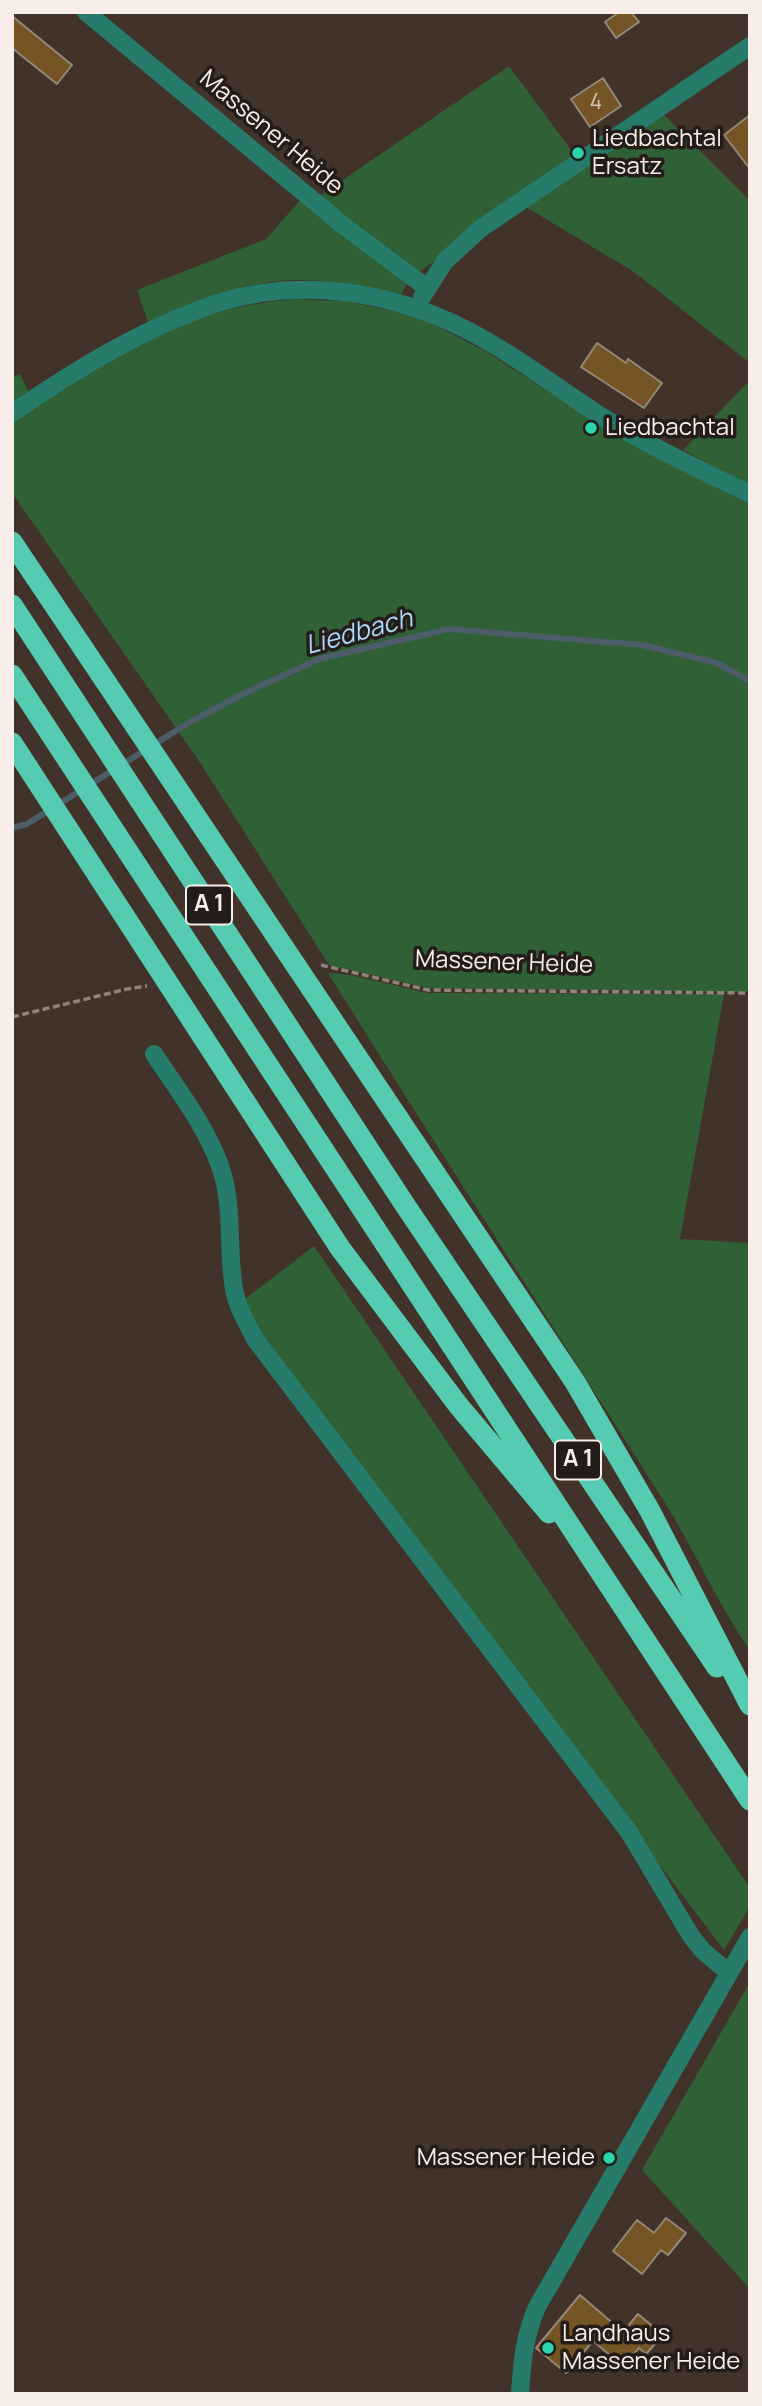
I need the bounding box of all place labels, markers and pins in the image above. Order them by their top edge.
place label: Liedbachtal Ersatz [592,125,722,181]
marker: Liedbachtal Ersatz [570,145,586,161]
place label: Liedbachtal [605,414,735,442]
marker: Liedbachtal [583,420,599,436]
place label: Massener Heide [417,2144,595,2172]
marker: Massener Heide [601,2150,617,2166]
place label: Landhaus Massener Heide [562,2320,740,2376]
marker: Landhaus Massener Heide [540,2340,556,2356]

